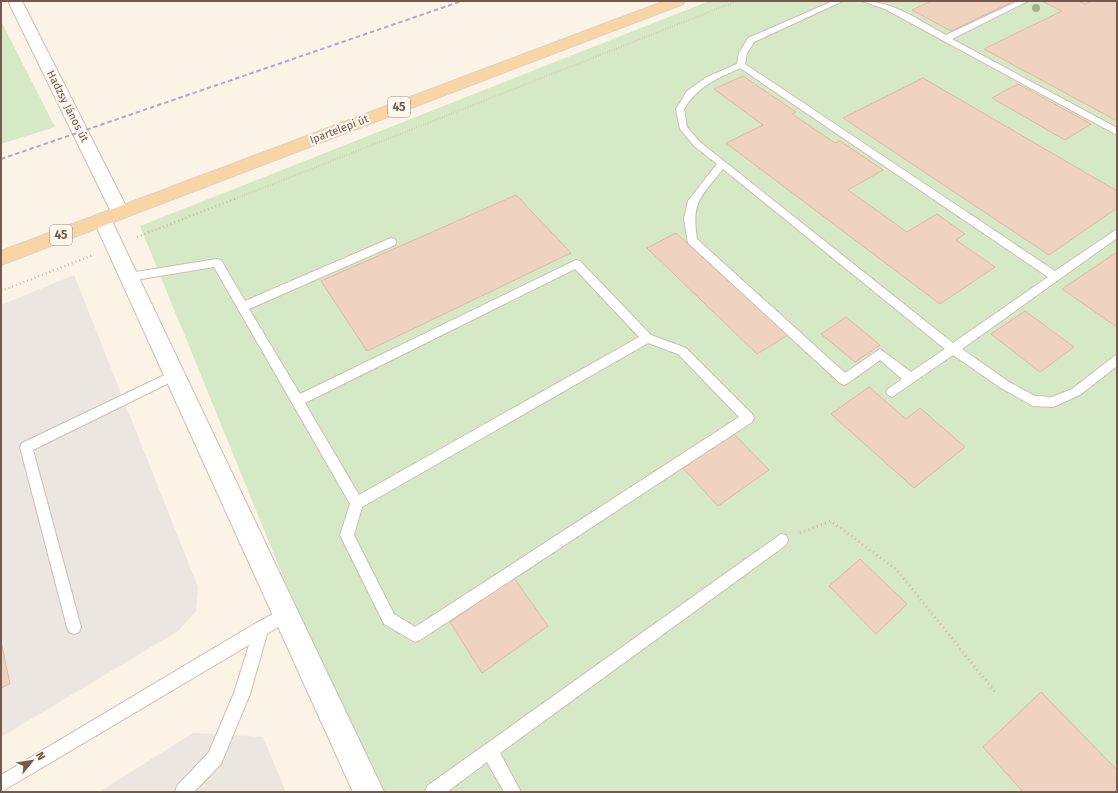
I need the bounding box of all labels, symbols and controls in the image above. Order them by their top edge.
street label: Hadzsy János út [44,68,91,144]
road number: 45 [388,97,410,117]
street label: Ipartelepi út [308,112,370,147]
road number: 45 [50,225,72,245]
north arrow [12,741,52,781]
text: N [33,750,48,763]

